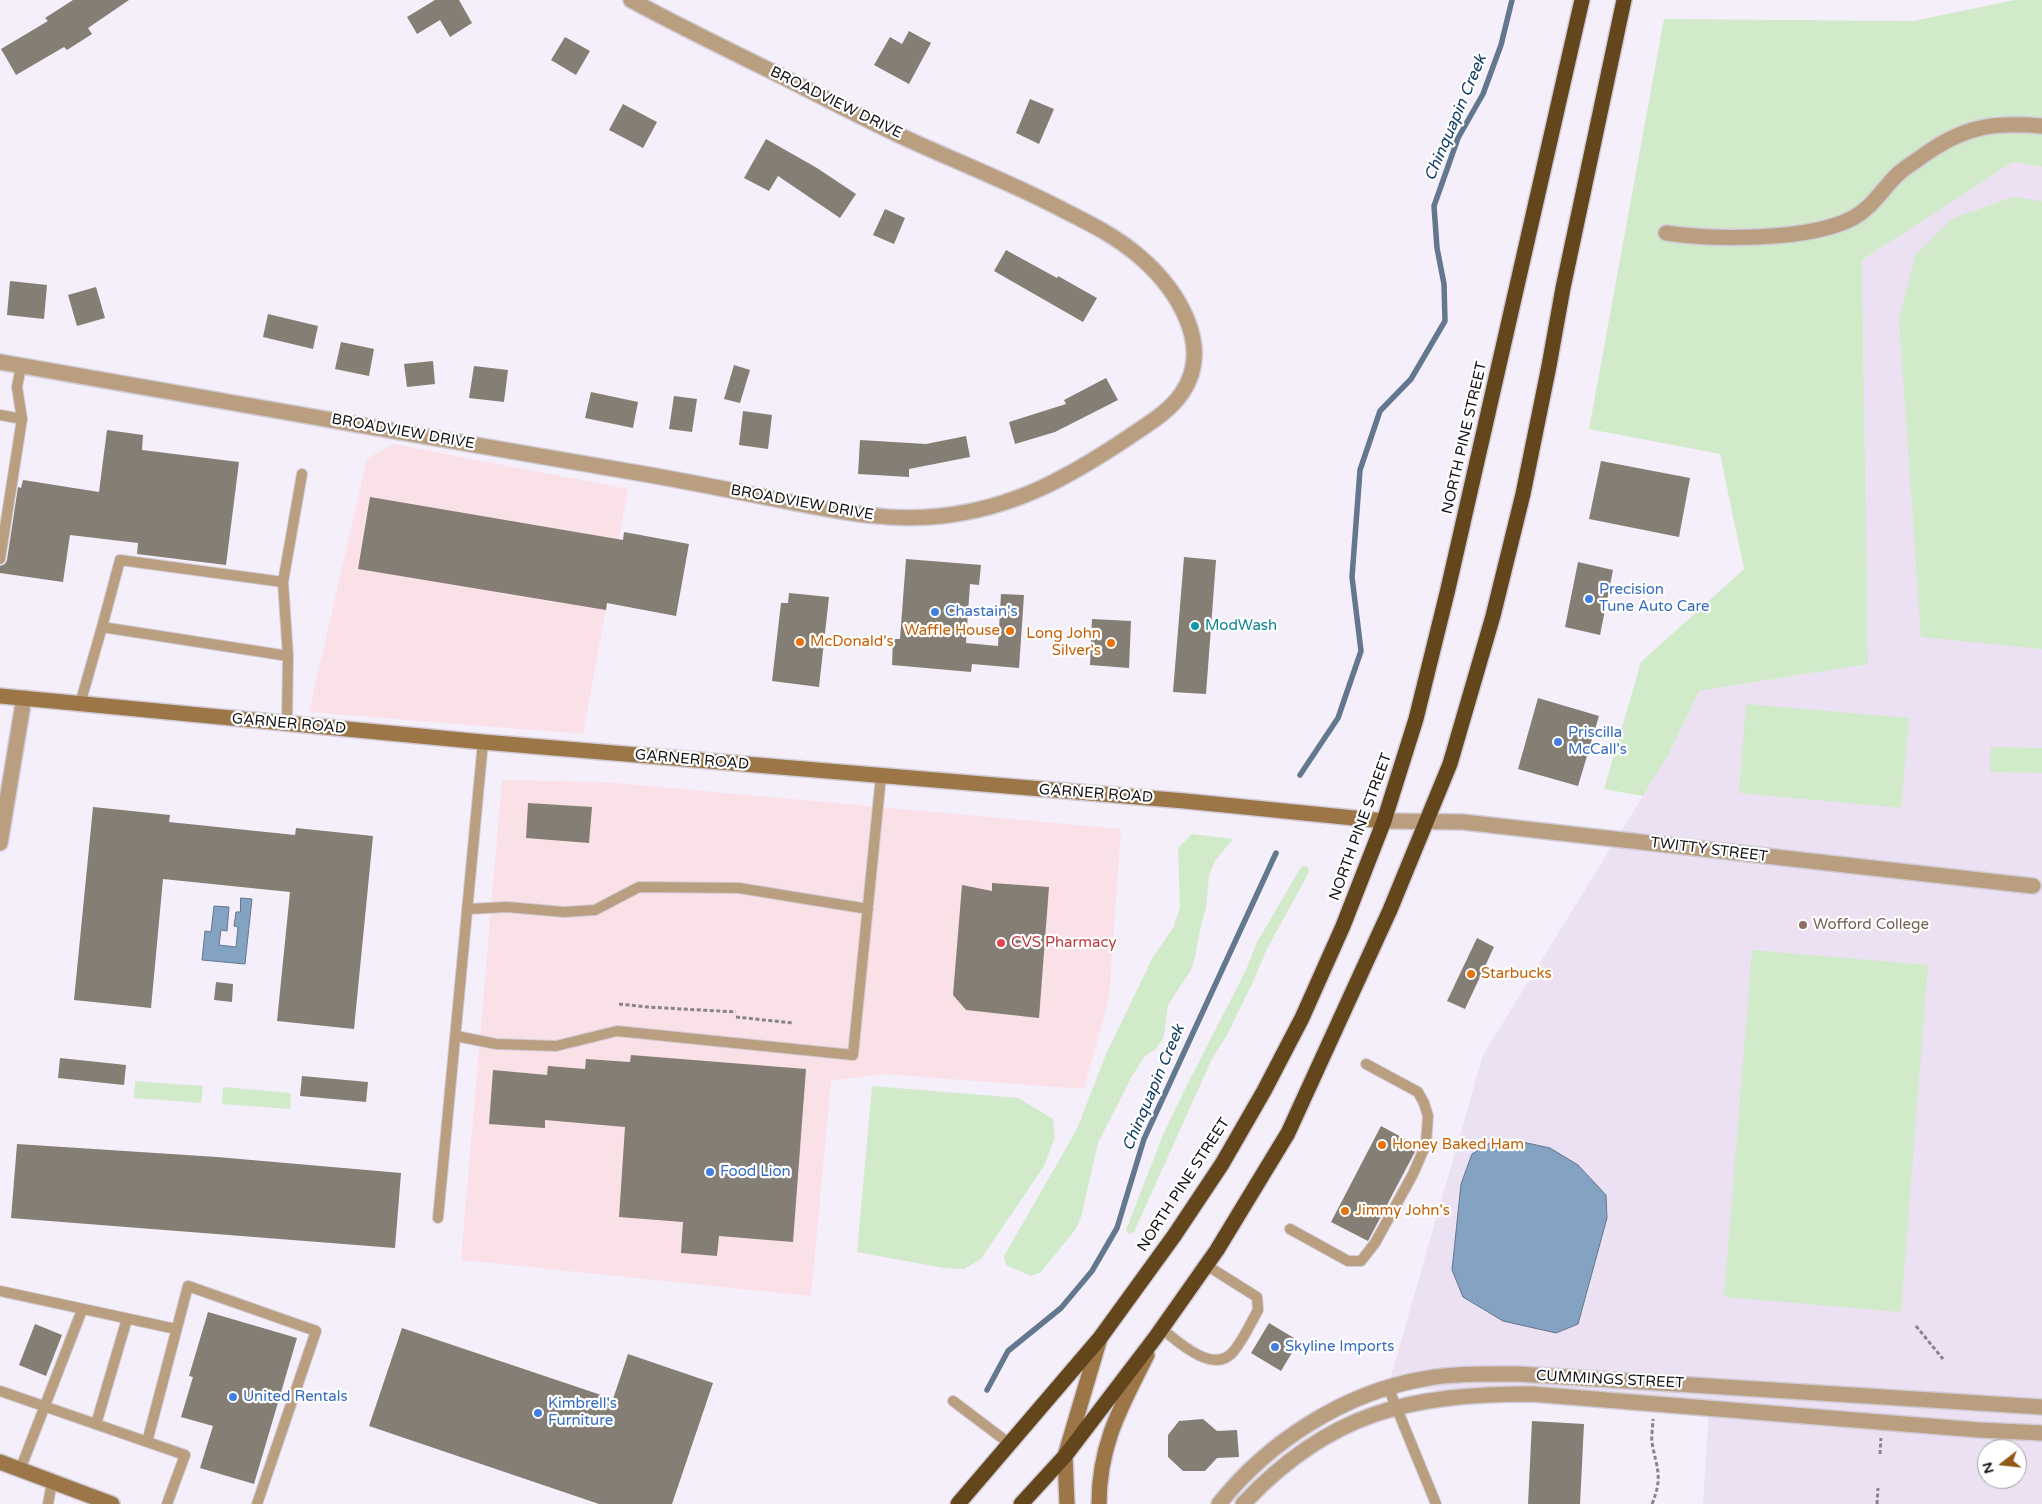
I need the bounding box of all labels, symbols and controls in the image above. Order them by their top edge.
water label: Chinquapin Creek [1421,52,1491,184]
street label: BROADVIEW DRIVE [767,63,905,143]
street label: NORTH PINE STREET [1439,360,1491,516]
street label: BROADVIEW DRIVE [330,411,476,453]
street label: BROADVIEW DRIVE [729,482,875,524]
place label: Precision Tune Auto Care [1599,581,1710,616]
marker: Precision Tune Auto Care [1583,593,1595,605]
place label: Chastain's [945,603,1018,621]
marker: Chastain's [929,606,941,618]
place label: ModWash [1205,617,1277,635]
marker: ModWash [1189,620,1201,632]
place label: Waffle House [904,622,1000,640]
marker: Waffle House [1004,625,1016,637]
place label: Long John Silver's [1026,625,1101,660]
place label: McDonald's [810,633,894,651]
marker: McDonald's [794,636,806,648]
marker: Long John Silver's [1105,637,1117,649]
street label: GARNER ROAD [231,710,347,738]
place label: Priscilla McCall's [1568,724,1627,759]
marker: Priscilla McCall's [1552,736,1564,748]
street label: GARNER ROAD [634,746,750,774]
street label: NORTH PINE STREET [1326,751,1396,903]
street label: GARNER ROAD [1038,781,1154,807]
street label: TWITTY STREET [1649,834,1769,866]
place label: Wofford College [1813,916,1929,934]
marker: Wofford College [1797,919,1809,931]
place label: CVS Pharmacy [1011,934,1116,952]
marker: CVS Pharmacy [995,937,1007,949]
place label: Starbucks [1481,965,1552,983]
marker: Starbucks [1465,968,1477,980]
water label: Chinquapin Creek [1119,1022,1189,1154]
street label: NORTH PINE STREET [1134,1115,1234,1255]
place label: Honey Baked Ham [1392,1136,1524,1154]
marker: Honey Baked Ham [1376,1139,1388,1151]
place label: Food Lion [720,1163,791,1181]
marker: Food Lion [704,1166,716,1178]
place label: Jimmy John's [1355,1202,1450,1220]
marker: Jimmy John's [1339,1205,1351,1217]
place label: Skyline Imports [1285,1338,1394,1356]
marker: Skyline Imports [1269,1341,1281,1353]
street label: CUMMINGS STREET [1535,1367,1685,1393]
place label: United Rentals [243,1388,348,1406]
marker: United Rentals [227,1391,239,1403]
place label: Kimbrell's Furniture [548,1395,617,1430]
marker: Kimbrell's Furniture [532,1407,544,1419]
north arrow [1977,1439,2027,1489]
text: N [1978,1460,1998,1476]

